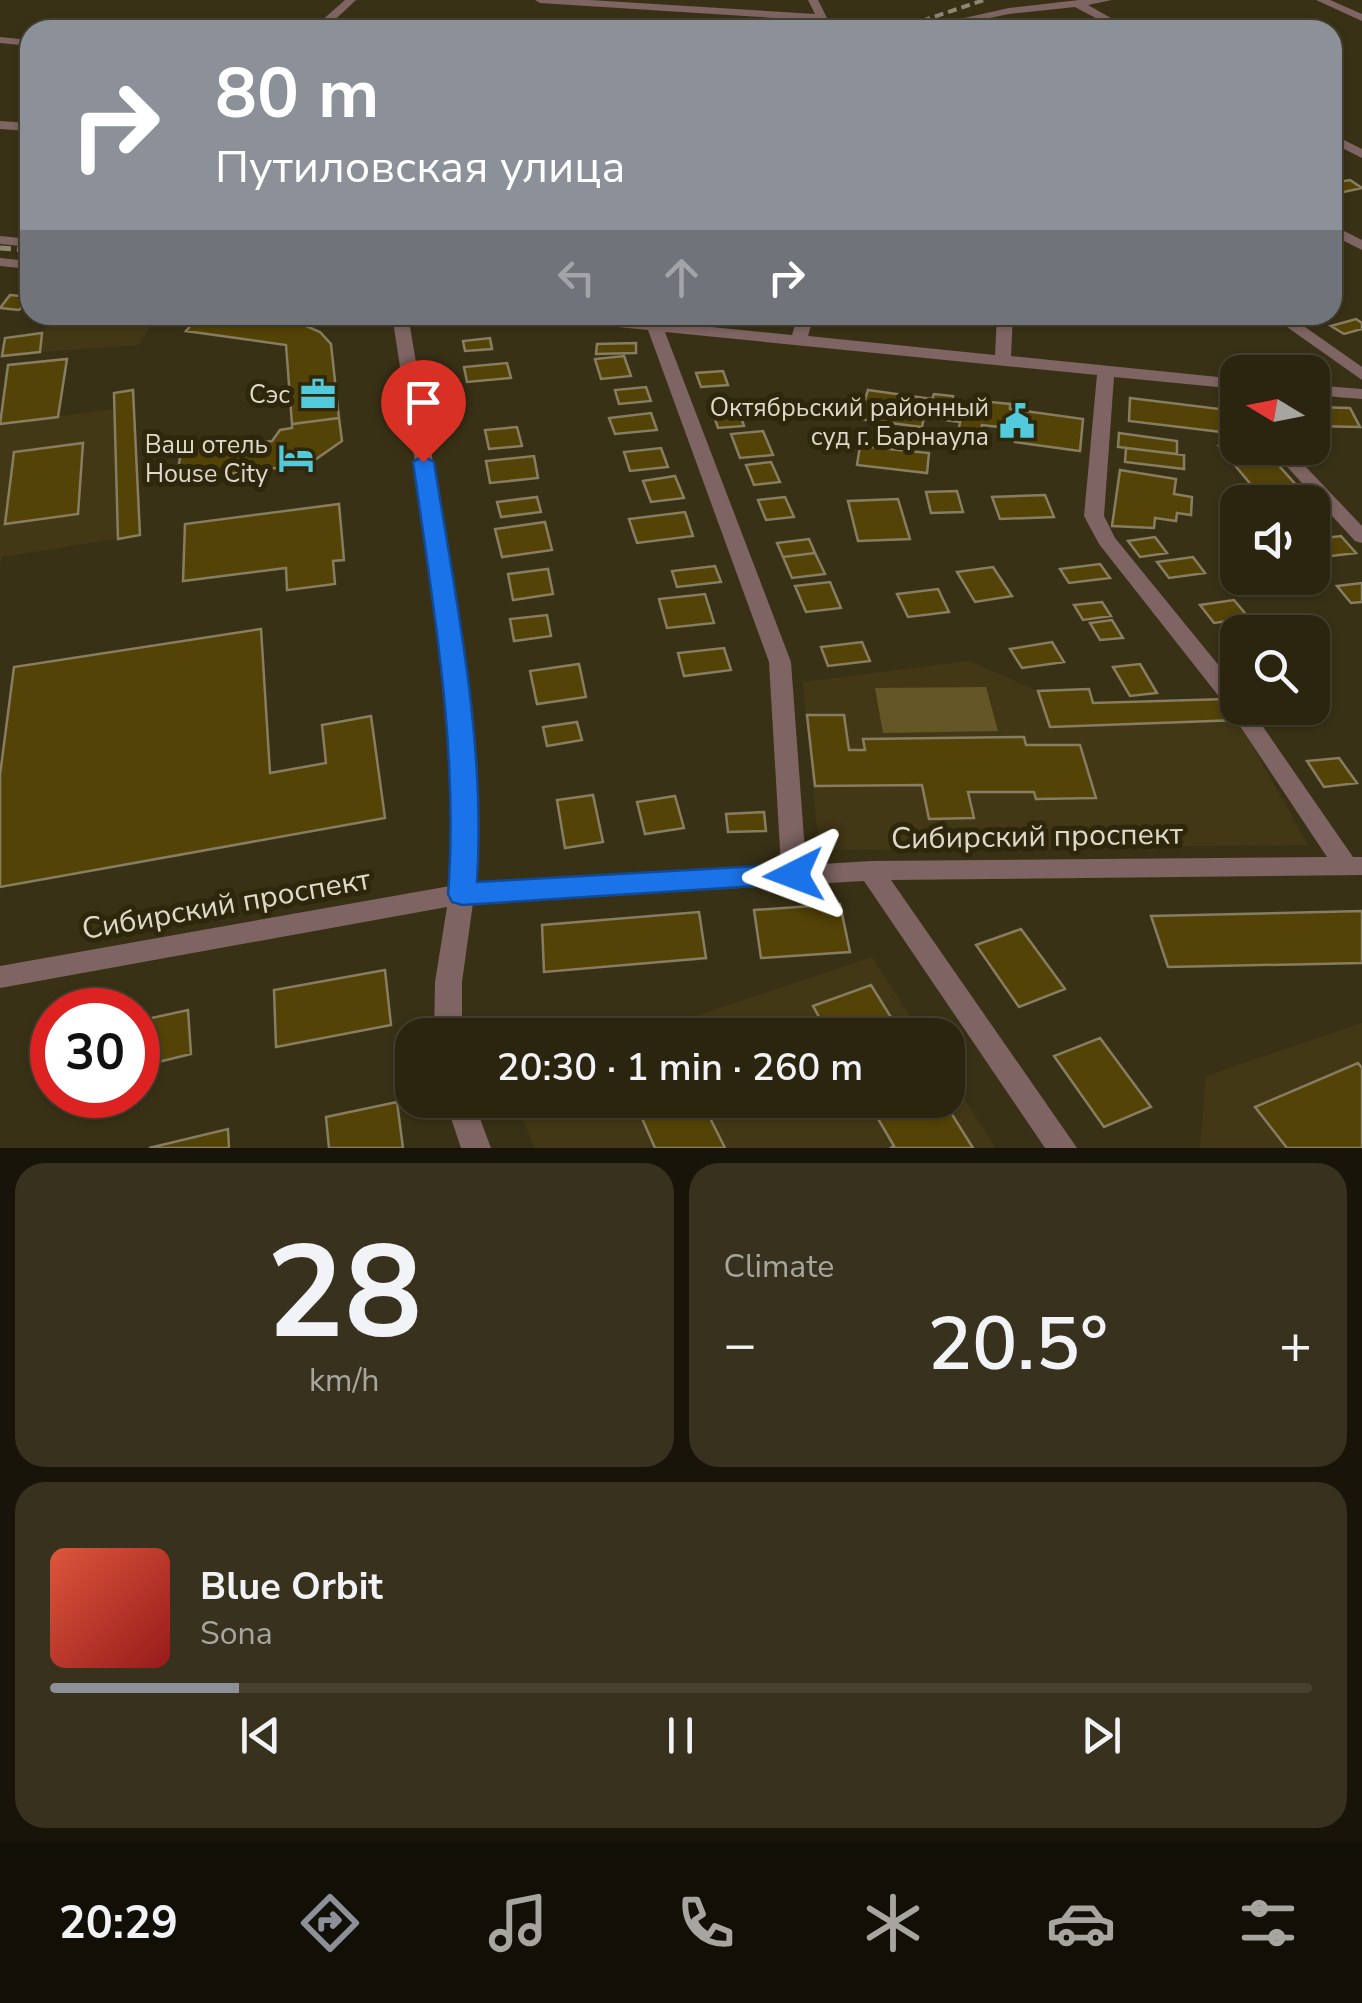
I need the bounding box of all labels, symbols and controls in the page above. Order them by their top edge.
text: 80 m [215,46,379,142]
icon: right [50,60,180,190]
text: Путиловская улица [215,137,625,198]
icon: left [549,250,604,305]
icon: ahead [654,250,709,305]
icon: right [759,250,814,305]
north arrow [1220,355,1330,465]
map controls [1220,355,1330,725]
pin [381,360,466,463]
office icon: Сэс [299,375,337,413]
icon: arrive [396,375,451,430]
place label: Сэс [249,378,290,412]
place label: Октябрьский районный суд г. Барнаула [710,391,989,454]
public building icon: Октябрьский районный суд г. Барнаула [998,402,1036,440]
place label: Ваш отель House City [145,428,268,491]
hotel icon: Ваш отель House City [277,439,315,477]
button: sound [1220,485,1330,595]
button: search [1220,615,1330,725]
street label: Сибирский проспект [891,813,1184,860]
position arrow [742,823,846,927]
street label: Сибирский проспект [79,859,374,950]
speed limit sign: 30 [30,988,160,1118]
text: 20:30 · 1 min · 260 m [497,1042,863,1093]
text: 28 [266,1205,422,1382]
text: Climate [724,1245,834,1288]
text: 20.5° [927,1293,1108,1395]
text: − [724,1307,757,1382]
text: + [1279,1307,1312,1382]
text: km/h [309,1359,380,1402]
text: Blue Orbit [200,1561,383,1612]
text: Sona [200,1612,273,1655]
icon: previous [233,1708,288,1763]
icon: pause [653,1708,708,1763]
icon: next [1074,1708,1129,1763]
icon: directions [295,1888,365,1958]
icon: music [483,1888,553,1958]
icon: phone [671,1888,741,1958]
icon: climate [858,1888,928,1958]
icon: car [1046,1888,1116,1958]
icon: filters [1233,1888,1303,1958]
text: 20:29 [59,1893,178,1954]

